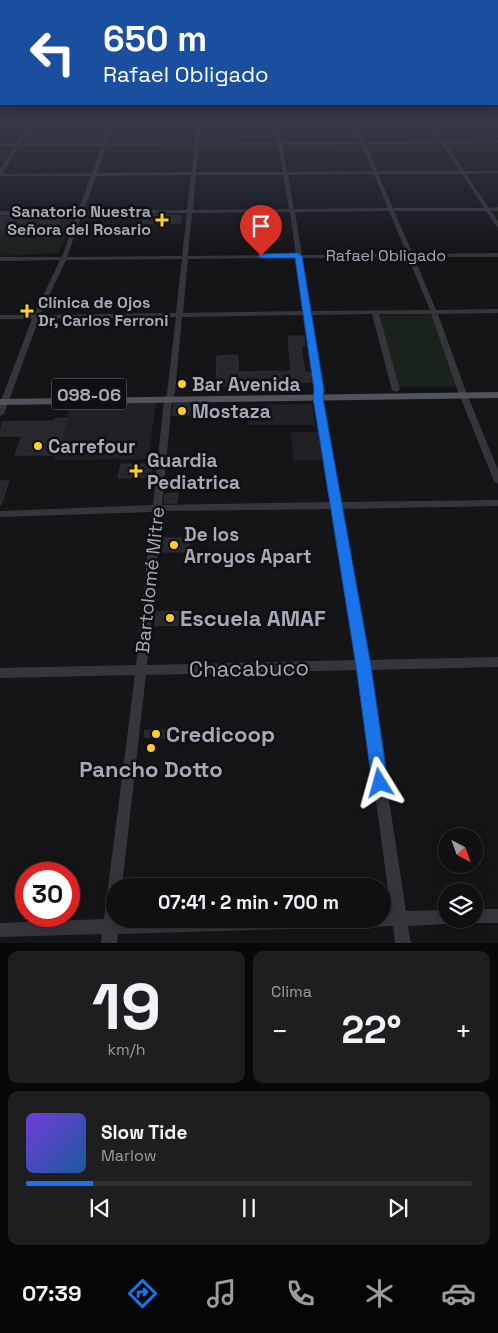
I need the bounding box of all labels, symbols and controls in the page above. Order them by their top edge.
text: 650 m [103,17,207,61]
icon: left [20,20,85,85]
text: Rafael Obligado [103,60,269,88]
place label: Sanatorio Nuestra Señora del Rosario [7,201,151,240]
pin [240,205,282,256]
icon: arrive [247,212,275,240]
marker: Sanatorio Nuestra Señora del Rosario [155,213,169,227]
street label: Rafael Obligado [326,245,446,266]
place label: Clínica de Ojos Dr, Carlos Ferroni [38,292,168,331]
marker: Clínica de Ojos Dr, Carlos Ferroni [20,304,34,318]
place label: Bar Avenida [192,372,301,397]
road number: 098-06 [52,378,126,409]
marker: Bar Avenida [176,378,188,390]
place label: Mostaza [192,399,271,424]
marker: Mostaza [176,405,188,417]
place label: Carrefour [48,434,135,459]
marker: Carrefour [32,440,44,452]
place label: Guardia Pediatrica [147,448,240,495]
marker: Guardia Pediatrica [129,464,143,478]
street label: Bartolomé Mitre [130,505,170,655]
place label: De los Arroyos Apart [184,522,312,569]
marker: De los Arroyos Apart [168,539,180,551]
place label: Escuela AMAF [180,604,326,632]
marker: Escuela AMAF [164,612,176,624]
street label: Chacabuco [189,653,309,683]
place label: Credicoop [166,720,275,748]
marker: Credicoop [150,728,162,740]
marker: Pancho Dotto [145,742,157,754]
place label: Pancho Dotto [79,755,223,783]
position arrow [353,756,405,808]
north arrow [438,828,482,872]
map controls [438,828,483,928]
speed limit sign: 30 [15,862,80,927]
button: layers [438,883,483,928]
text: 07:41 · 2 min · 700 m [158,890,339,915]
text: 19 [92,965,161,1048]
text: Clima [271,981,312,1002]
text: 22° [341,1006,402,1054]
text: − [271,1013,288,1049]
text: + [455,1013,472,1049]
text: km/h [107,1039,146,1060]
text: Slow Tide [101,1120,187,1145]
text: Marlow [101,1145,157,1166]
icon: previous [86,1194,114,1222]
icon: pause [235,1194,263,1222]
icon: next [384,1194,412,1222]
icon: directions [125,1276,160,1311]
icon: music [204,1276,239,1311]
icon: phone [283,1276,318,1311]
icon: climate [362,1276,397,1311]
icon: car [441,1276,476,1311]
text: 07:39 [22,1279,82,1307]

